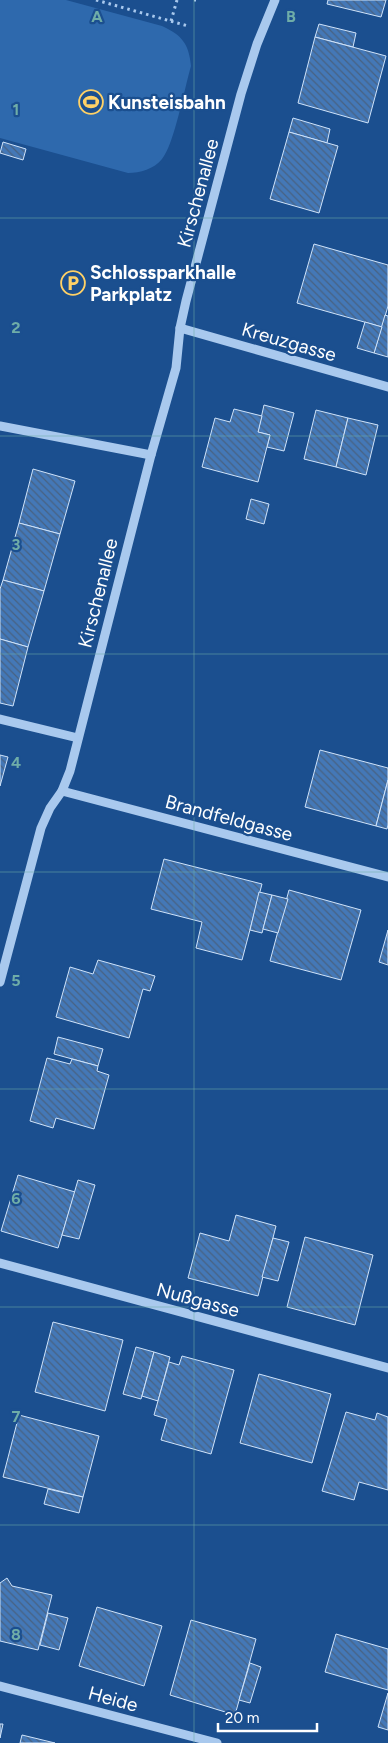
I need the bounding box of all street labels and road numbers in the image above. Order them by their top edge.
street label: Kirschenallee [172,136,224,250]
street label: Kreuzgasse [239,318,339,366]
street label: Kirschenallee [73,536,123,650]
street label: Brandfeldgasse [163,790,295,846]
street label: Nußgasse [154,1278,242,1322]
street label: Heide [86,1681,140,1717]

